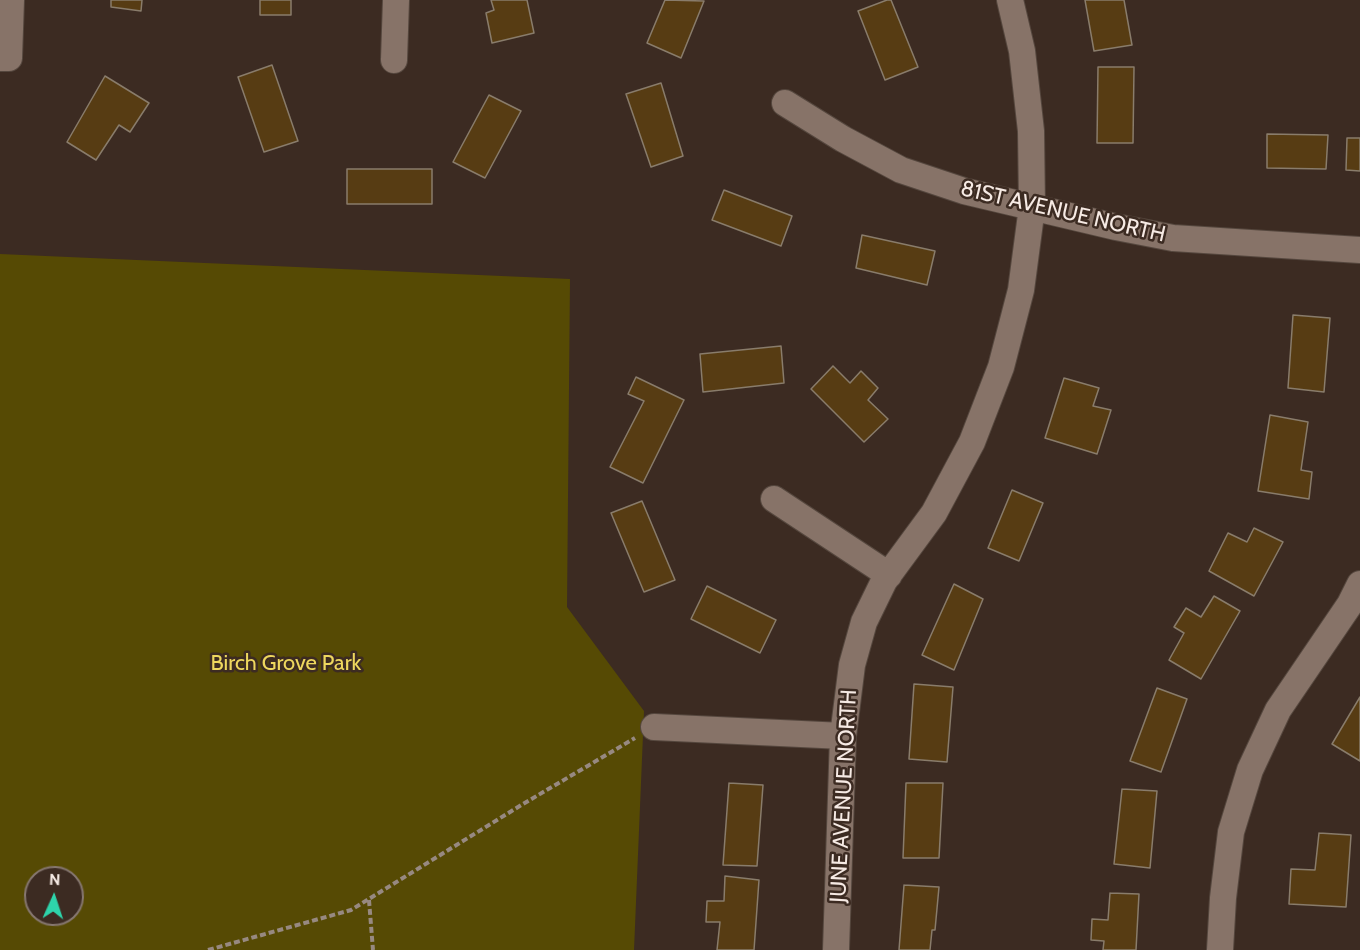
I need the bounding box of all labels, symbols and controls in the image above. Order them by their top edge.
street label: 81ST AVENUE NORTH [958,176,1168,248]
park label: Birch Grove Park [211,651,361,677]
street label: JUNE AVENUE NORTH [825,689,863,903]
north arrow [24,866,84,926]
text: N [49,870,61,889]

